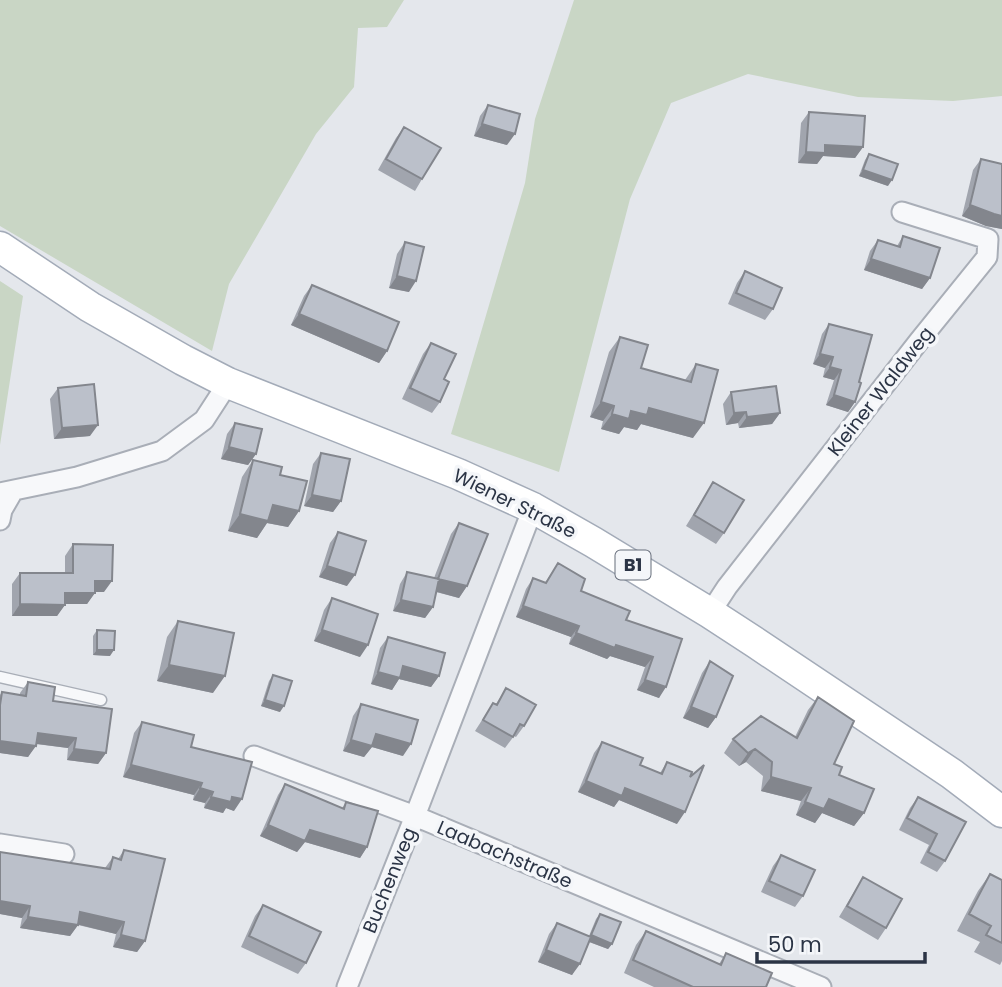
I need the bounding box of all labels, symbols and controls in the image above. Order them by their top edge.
street label: Kleiner Waldweg [821,321,940,462]
street label: Wiener Straße [449,462,581,545]
road number: B1 [616,550,650,580]
street label: Laabachstraße [433,814,577,895]
street label: Buchenweg [356,823,423,937]
scale bar [757,920,925,964]
text: 50 m [768,930,822,959]

